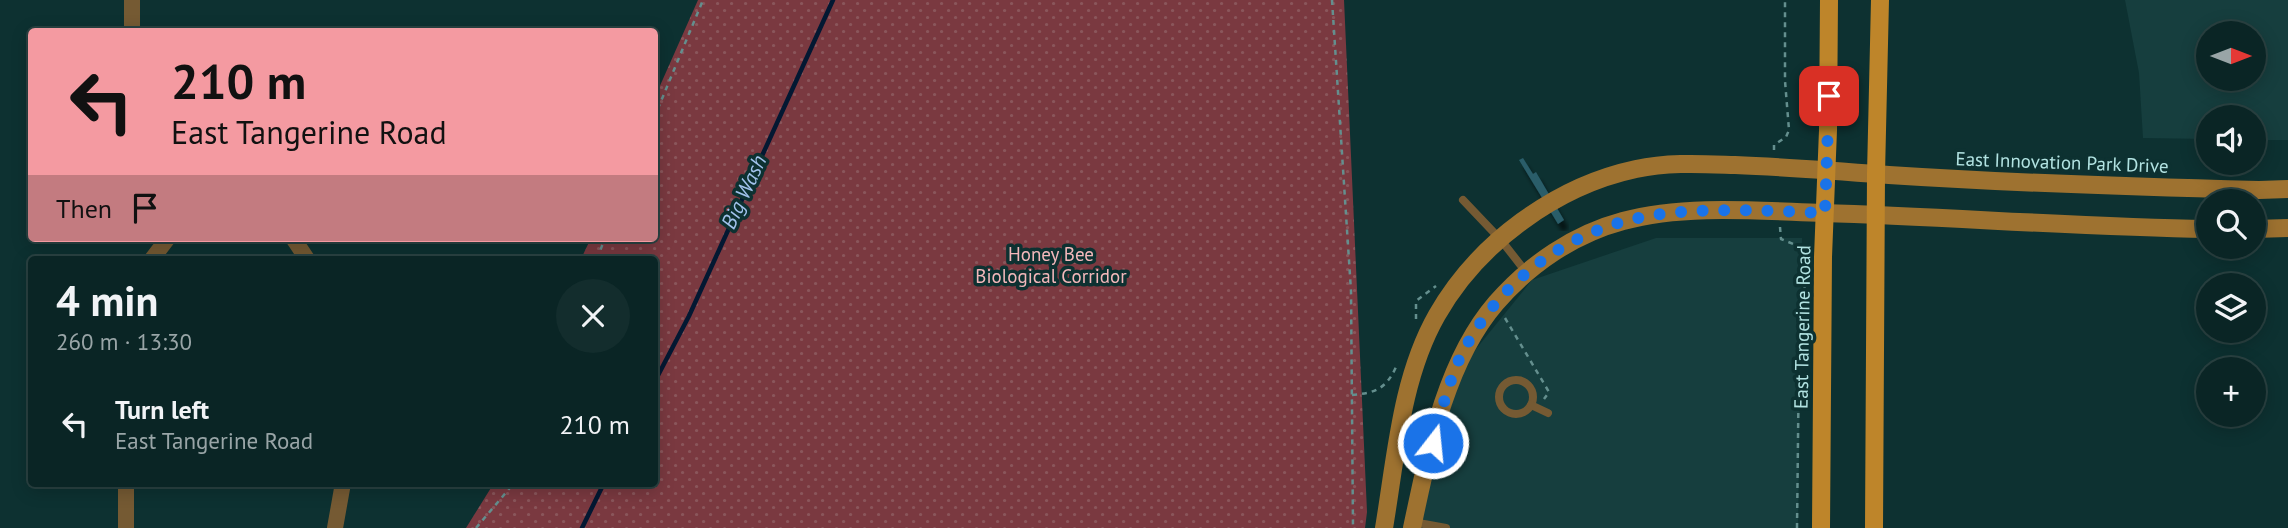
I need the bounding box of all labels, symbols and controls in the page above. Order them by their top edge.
north arrow [2196,21,2266,91]
map controls [2196,21,2266,427]
text: 210 m [171,49,306,113]
icon: left [56,56,147,147]
pin [1799,66,1859,126]
icon: arrive [1810,77,1848,115]
button: sound [2196,105,2266,175]
text: East Tangerine Road [171,111,447,153]
street label: East Innovation Park Drive [1955,146,2169,178]
water label: Big Wash [715,150,772,233]
icon: arrive [126,189,164,227]
button: search [2196,189,2266,259]
text: Then [56,192,112,225]
park label: Honey Bee Biological Corridor [975,242,1127,288]
street label: East Tangerine Road [1789,245,1815,409]
text: 4 min [56,273,158,328]
button: layers [2196,273,2266,343]
button: close [556,279,630,353]
text: 260 m · 13:30 [56,327,192,356]
button: + [2196,357,2266,427]
text: Turn left [115,393,209,426]
icon: left [56,405,94,443]
position arrow [1396,406,1470,480]
text: 210 m [559,408,630,441]
text: East Tangerine Road [115,426,313,455]

